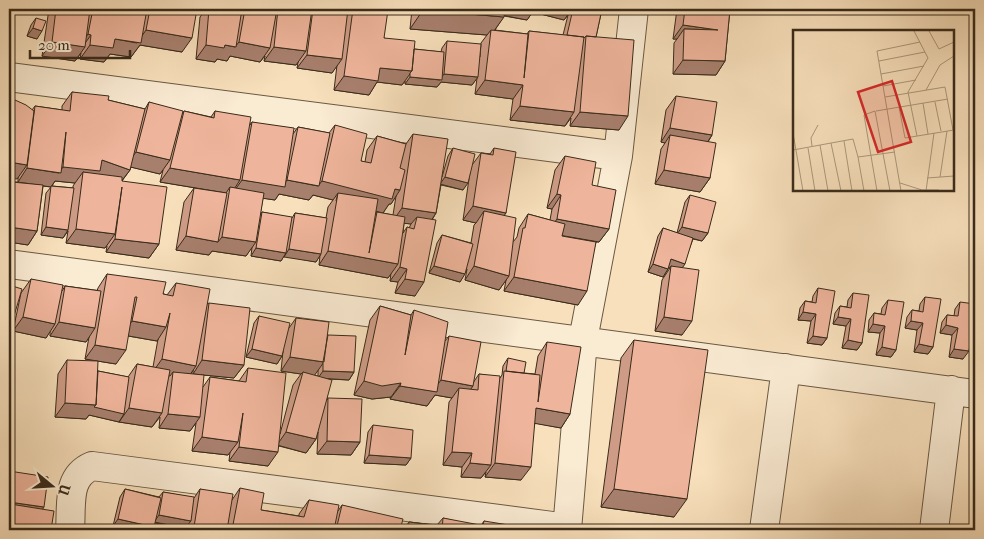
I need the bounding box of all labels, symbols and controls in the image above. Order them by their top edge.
scale bar [30,28,130,60]
inset map [793,30,954,191]
text: 20 m [38,36,70,54]
north arrow [28,462,78,512]
text: U [54,481,74,498]

